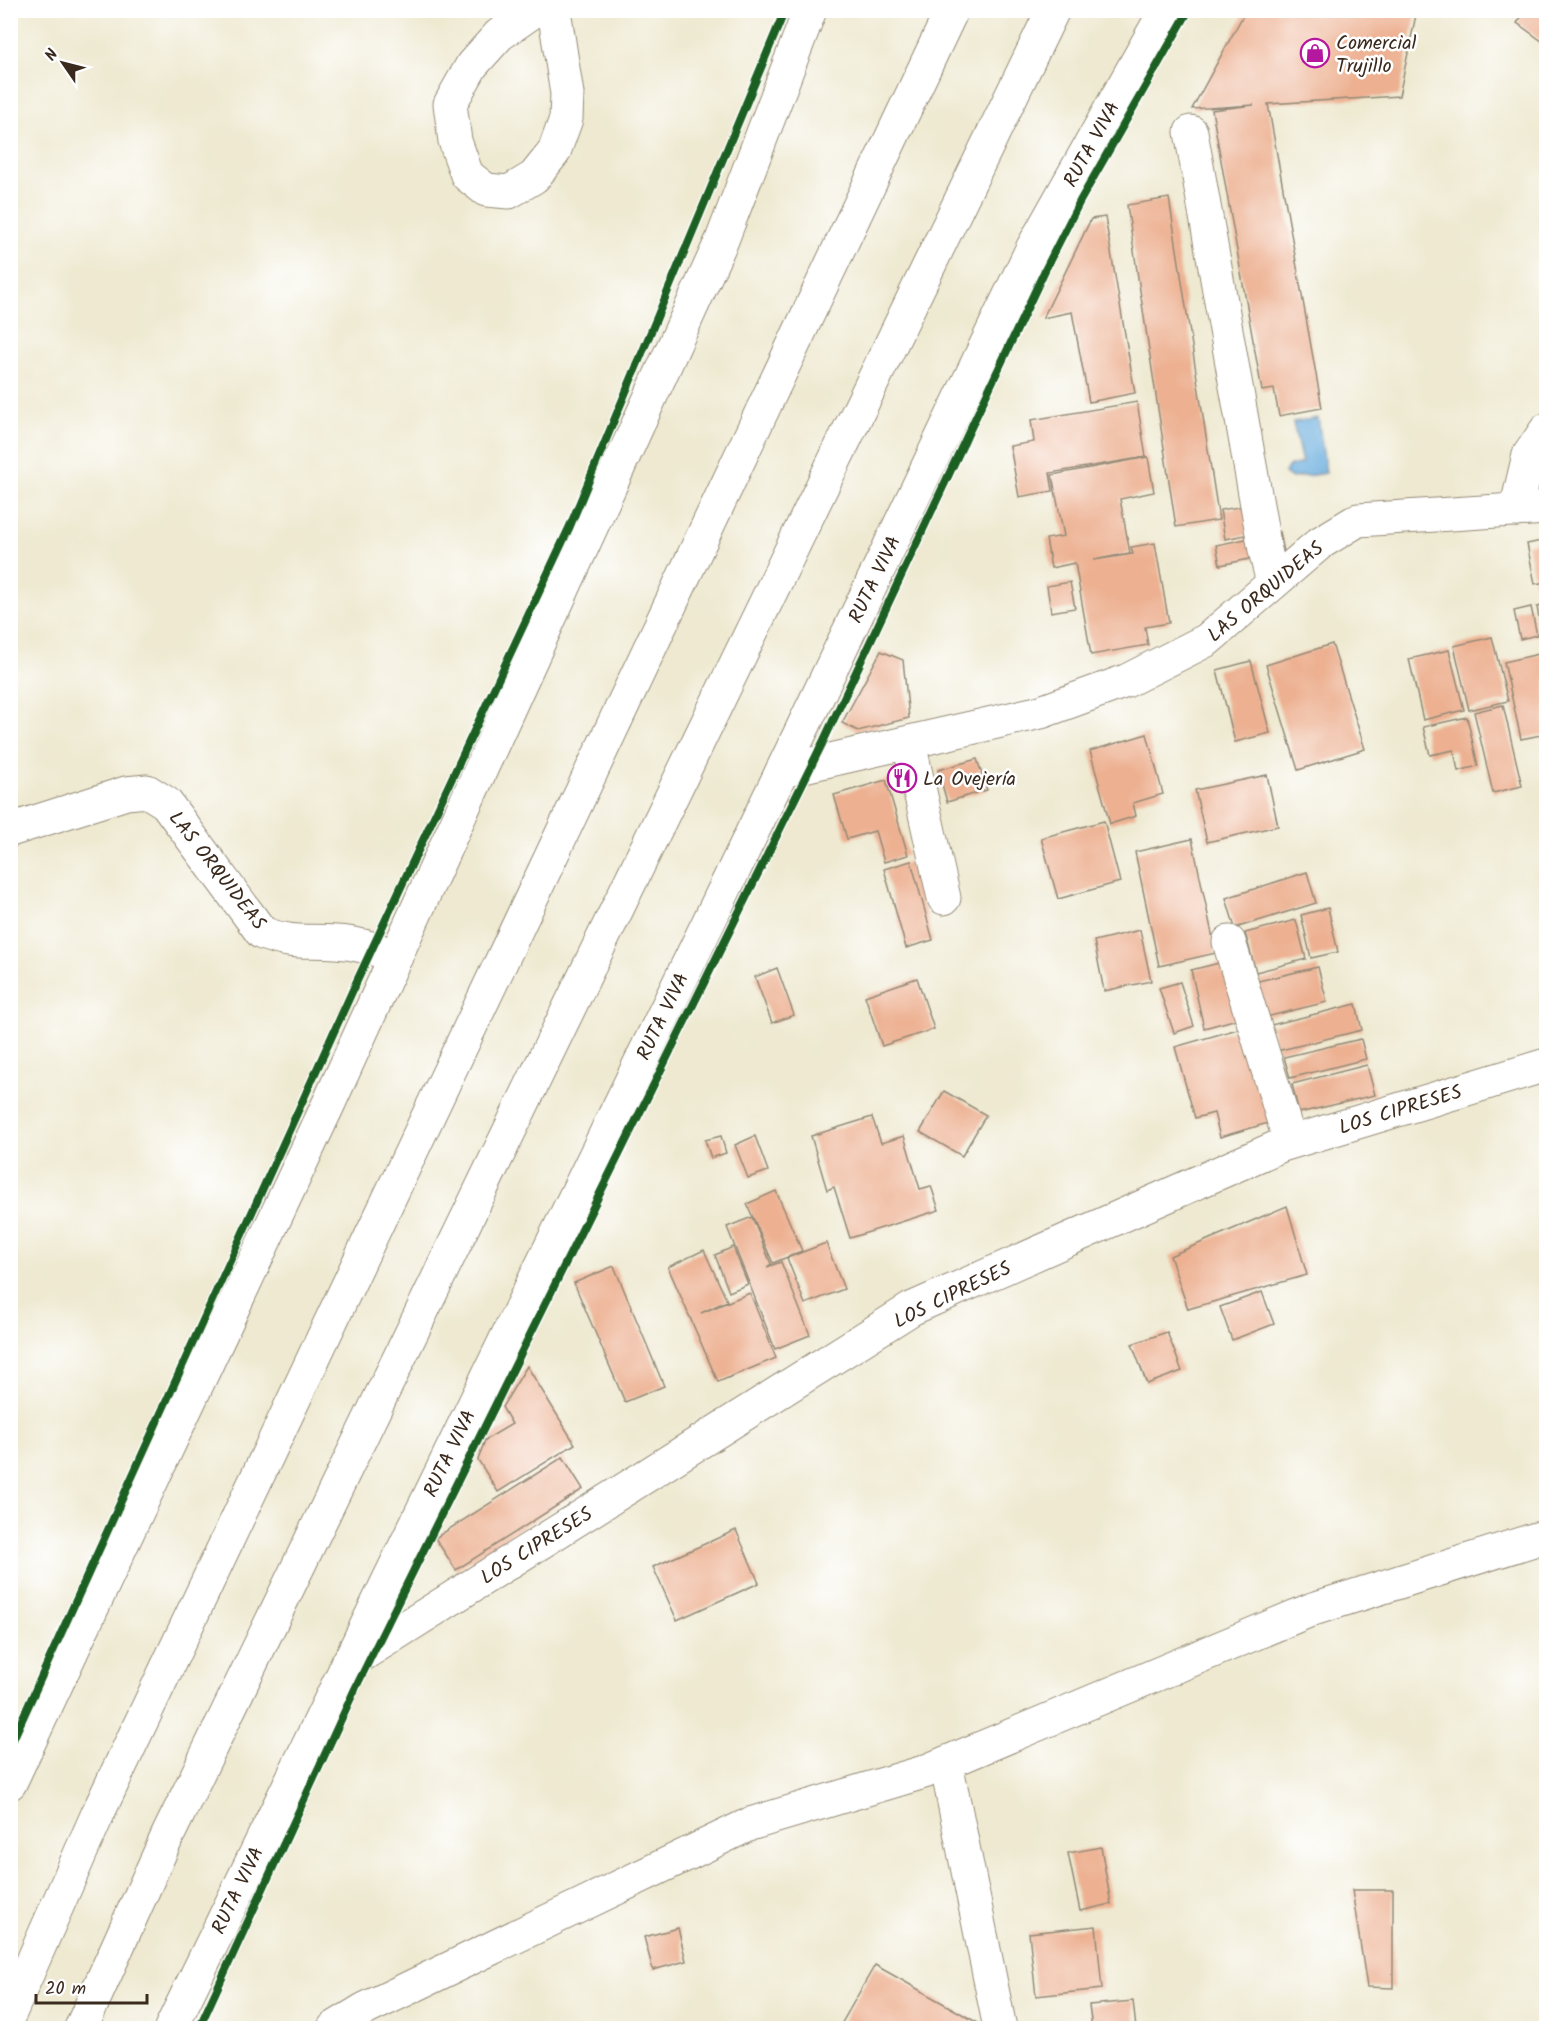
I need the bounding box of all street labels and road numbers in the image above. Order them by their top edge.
street label: RUTA VIVA [1056,96,1130,194]
street label: RUTA VIVA [841,531,911,629]
street label: LAS ORQUIDEAS [1201,534,1332,651]
street label: LAS ORQUIDEAS [159,805,274,938]
street label: RUTA VIVA [629,968,699,1066]
street label: LOS CIPRESES [1335,1077,1466,1145]
street label: LOS CIPRESES [889,1253,1017,1338]
street label: RUTA VIVA [416,1405,486,1503]
street label: LOS CIPRESES [475,1499,600,1594]
street label: RUTA VIVA [204,1842,274,1940]

